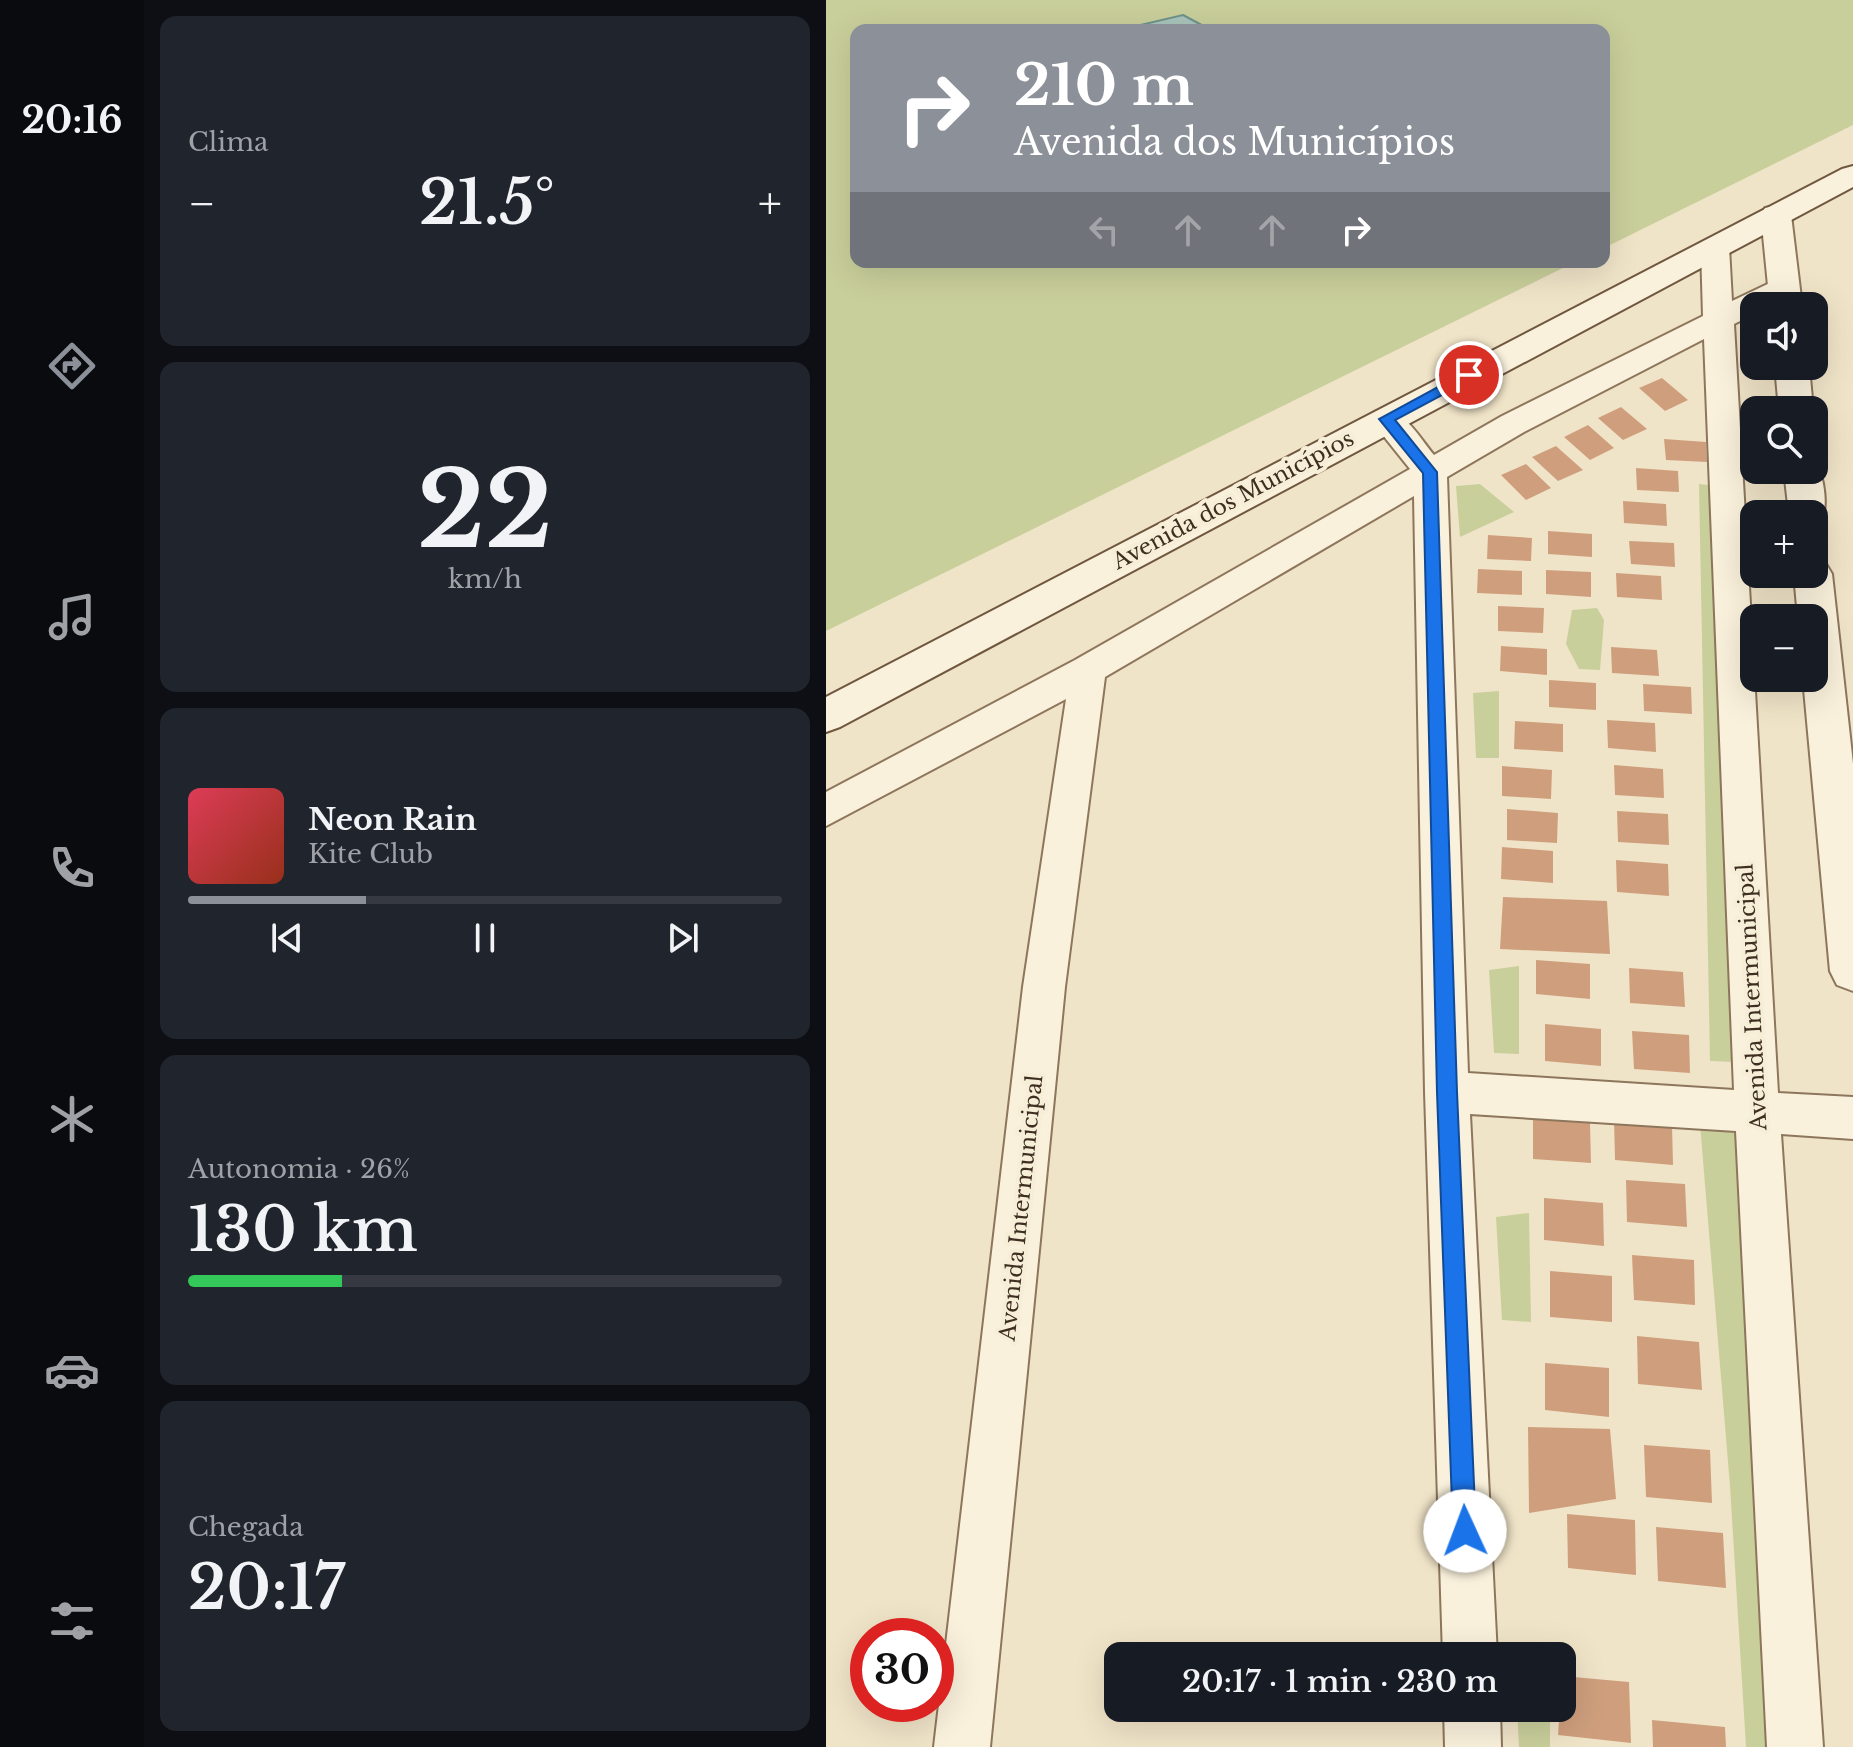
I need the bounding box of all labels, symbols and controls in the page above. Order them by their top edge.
text: 210 m [1014,51,1194,120]
icon: right [882,56,986,160]
text: 20:16 [22,98,122,143]
text: Avenida dos Municípios [1014,120,1455,165]
text: Clima [188,126,268,158]
text: 21.5° [419,166,555,240]
text: − [188,176,216,231]
text: + [758,176,782,231]
icon: left [1082,208,1126,252]
icon: ahead [1166,208,1210,252]
icon: ahead [1250,208,1294,252]
icon: right [1334,208,1378,252]
map controls [1740,292,1828,692]
button: sound [1740,292,1828,380]
icon: directions [44,338,100,394]
pin [1435,341,1503,409]
icon: arrive [1447,353,1491,397]
button: search [1740,396,1828,484]
street label: Avenida dos Municípios [1107,425,1358,576]
text: 22 [417,446,553,575]
button: + [1740,500,1828,588]
text: km/h [448,563,522,595]
icon: music [44,589,100,645]
button: − [1740,604,1828,692]
text: Neon Rain [308,801,477,838]
text: Kite Club [308,838,433,870]
icon: phone [44,840,100,896]
street label: Avenida Intermunicipal [1732,863,1773,1132]
icon: previous [265,916,309,960]
icon: pause [463,916,507,960]
icon: next [661,916,705,960]
street label: Avenida Intermunicipal [993,1074,1048,1343]
icon: climate [44,1091,100,1147]
text: Autonomia · 26% [188,1153,410,1185]
text: 130 km [188,1193,418,1267]
icon: car [44,1342,100,1398]
position arrow [1423,1489,1507,1573]
text: Chegada [188,1511,304,1543]
text: 20:17 [188,1551,345,1625]
icon: filters [44,1593,100,1649]
speed limit sign: 30 [850,1618,954,1722]
text: 20:17 · 1 min · 230 m [1182,1663,1498,1700]

